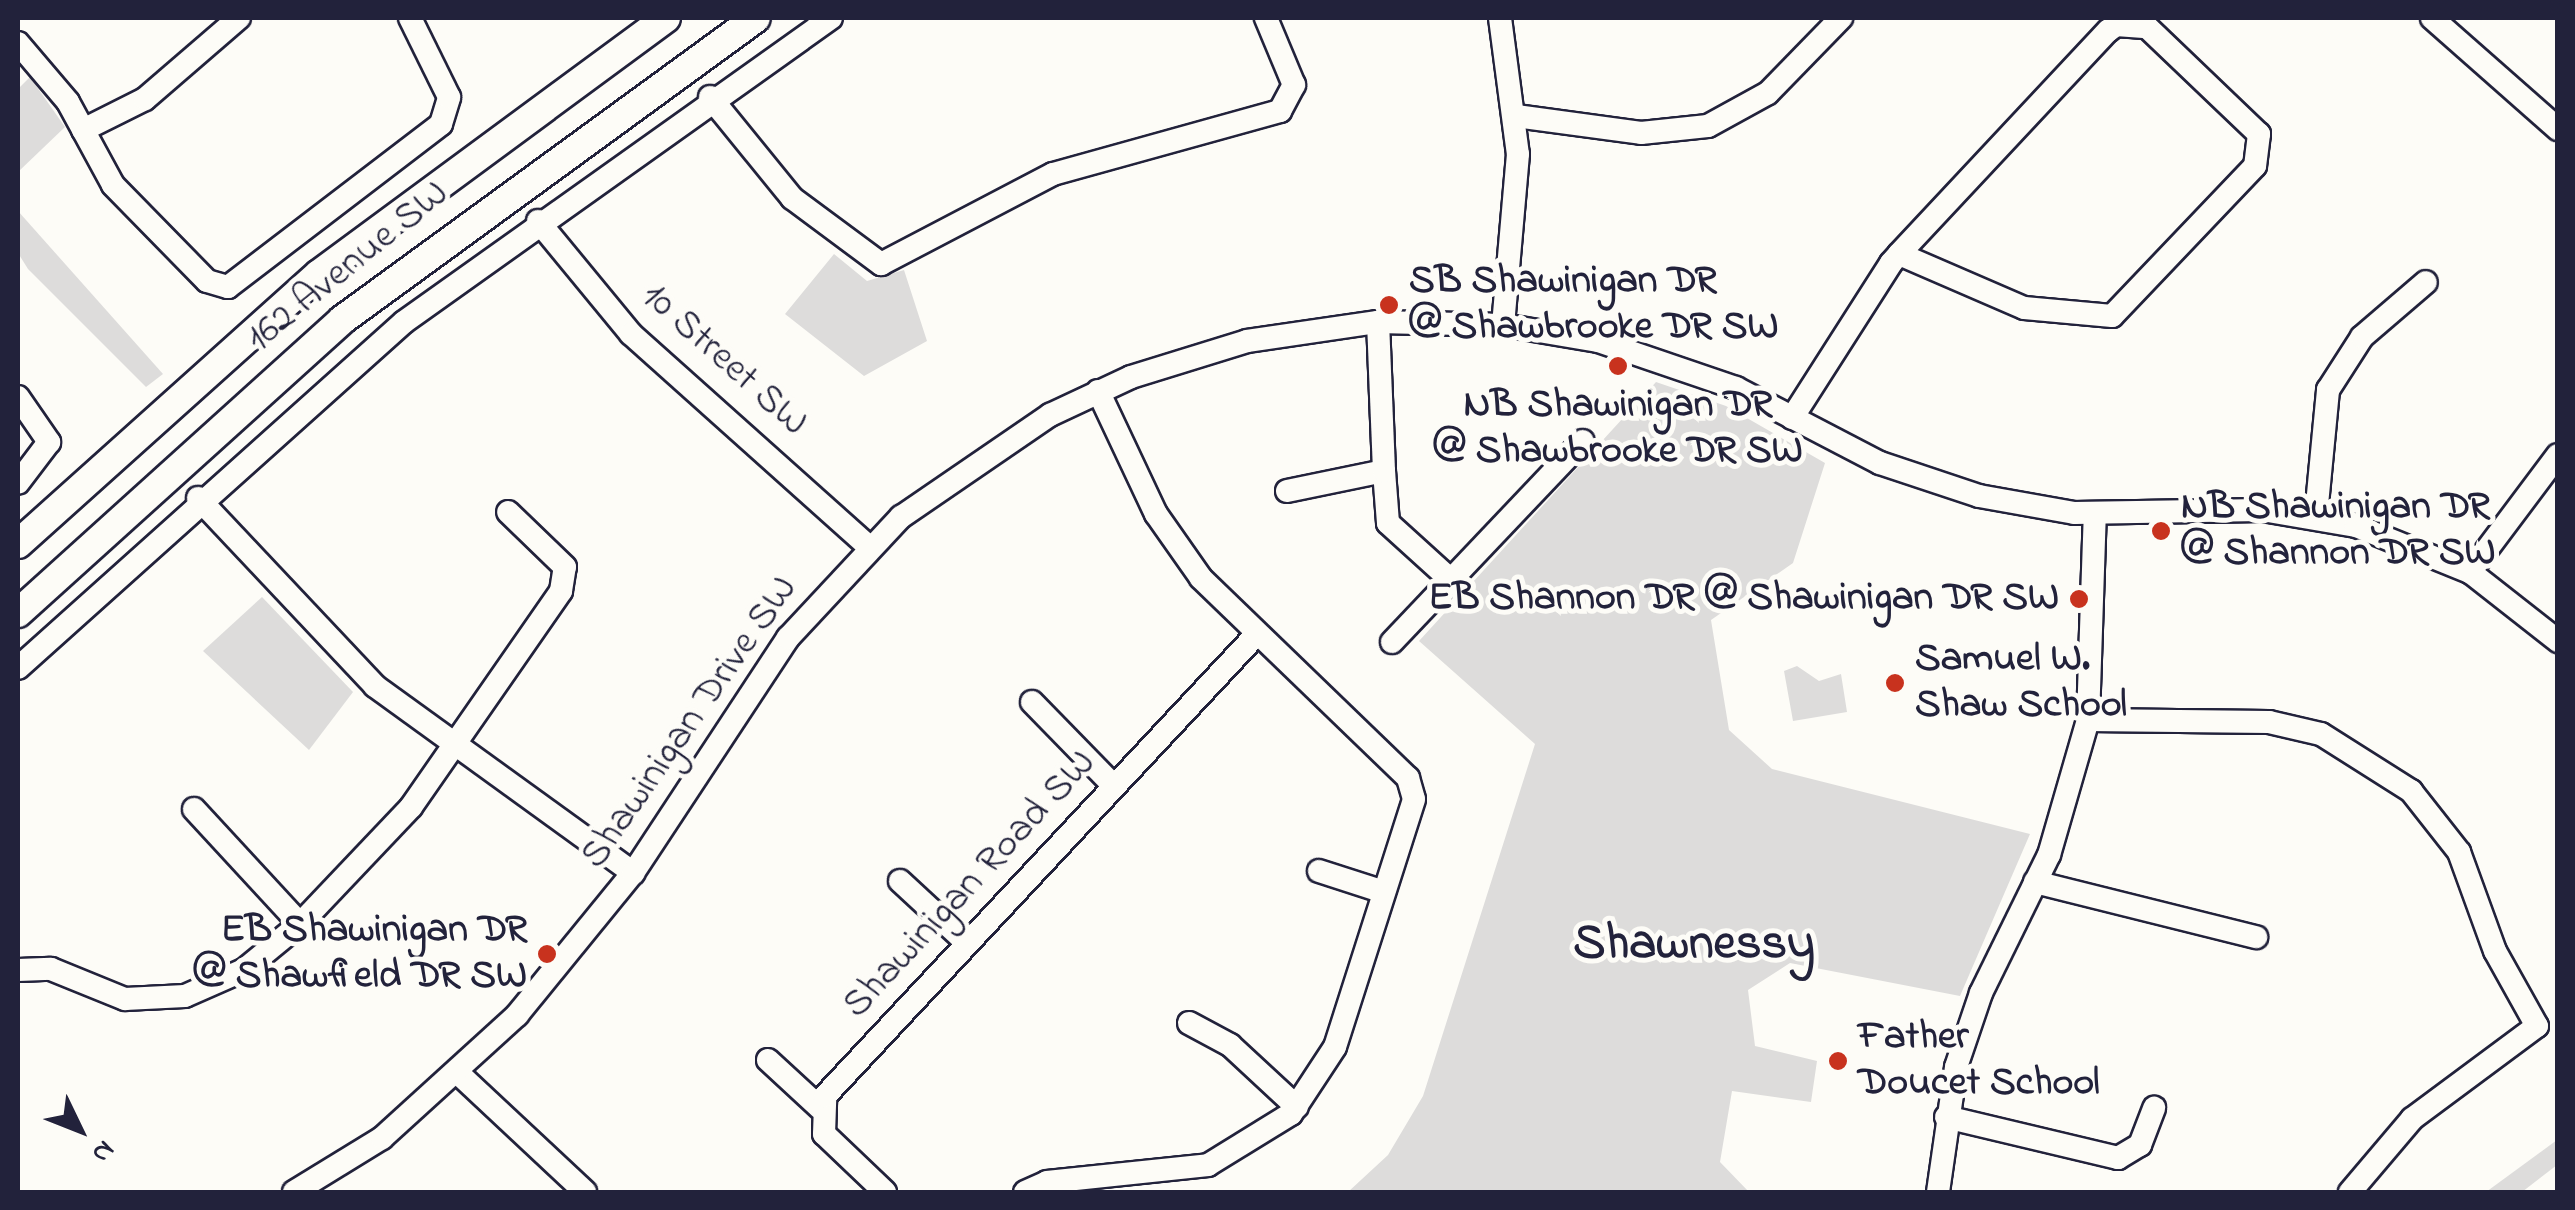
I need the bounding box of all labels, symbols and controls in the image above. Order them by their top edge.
street label: 162 Avenue SW [237,171,459,363]
place label: SB Shawinigan DR @ Shawbrooke DR SW [1409,258,1778,352]
street label: 10 Street SW [631,273,817,447]
marker: SB Shawinigan DR @ Shawbrooke DR SW [1378,294,1400,316]
marker: NB Shawinigan DR @ Shawbrooke DR SW [1607,355,1629,377]
place label: NB Shawinigan DR @ Shawbrooke DR SW [1433,382,1803,476]
place label: NB Shawinigan DR @ Shannon DR SW [2181,484,2496,578]
marker: NB Shawinigan DR @ Shannon DR SW [2150,520,2172,542]
street label: Shawinigan Drive SW [571,567,809,879]
place label: EB Shannon DR @ Shawinigan DR SW [1428,575,2059,623]
marker: EB Shannon DR @ Shawinigan DR SW [2068,588,2090,610]
place label: Samuel W. Shaw School [1915,636,2127,730]
marker: Samuel W. Shaw School [1884,672,1906,694]
street label: Shawinigan Road SW [833,741,1107,1029]
place label: EB Shawinigan DR @ Shawfield DR SW [193,907,527,1001]
district label: Shawnessy [1573,915,1815,975]
marker: EB Shawinigan DR @ Shawfield DR SW [536,943,558,965]
place label: Father Doucet School [1858,1014,2100,1108]
marker: Father Doucet School [1827,1050,1849,1072]
north arrow [30,1080,130,1180]
text: N [81,1130,124,1172]

